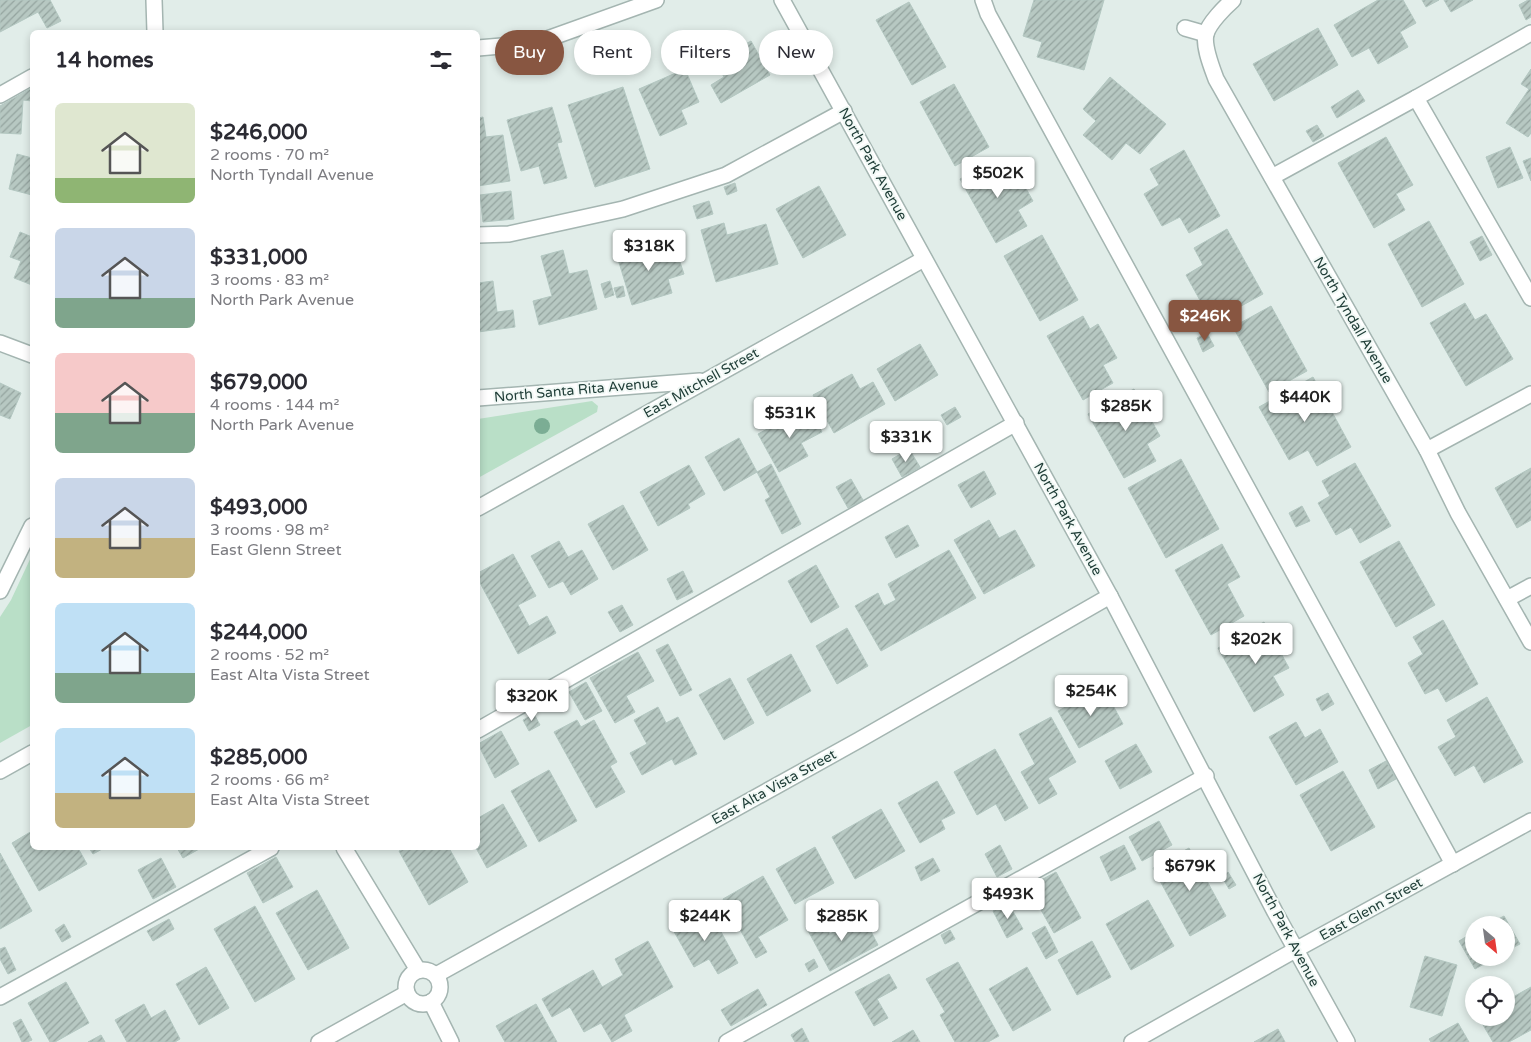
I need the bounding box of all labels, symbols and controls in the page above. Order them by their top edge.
chip: Buy [495,30,564,75]
chip: Rent [574,30,651,75]
chip: Filters [661,30,749,75]
chip: New [759,30,833,75]
icon: filters [427,46,455,74]
text: 14 homes [55,48,154,73]
street label: North Park Avenue [835,105,911,223]
text: $246,000 [210,120,308,145]
icon: home [95,123,155,183]
text: 2 rooms · 70 m² [210,145,329,165]
pin: $502K [963,156,1033,199]
text: $502K [973,163,1023,183]
text: North Tyndall Avenue [210,165,374,185]
pin: $318K [614,230,684,272]
text: $318K [624,236,674,256]
text: $331,000 [210,245,308,270]
icon: home [95,248,155,308]
street label: North Tyndall Avenue [1310,254,1396,386]
text: 3 rooms · 83 m² [210,270,329,290]
text: North Park Avenue [210,290,354,310]
pin: $246K [1170,300,1240,342]
text: $246K [1180,306,1230,326]
street label: East Mitchell Street [640,344,762,422]
text: $679,000 [210,370,308,395]
icon: home [95,373,155,433]
street label: North Santa Rita Avenue [493,374,659,406]
pin: $440K [1270,380,1340,423]
text: $440K [1280,387,1330,407]
pin: $285K [1091,390,1161,432]
text: 4 rooms · 144 m² [210,395,339,415]
pin: $531K [755,396,825,439]
text: $285K [1101,396,1151,416]
text: $531K [765,403,815,423]
text: North Park Avenue [210,415,354,435]
pin: $331K [871,420,941,463]
text: $331K [881,427,931,447]
street label: North Park Avenue [1030,460,1106,578]
text: $493,000 [210,495,308,520]
icon: home [95,498,155,558]
text: 3 rooms · 98 m² [210,520,329,540]
text: East Glenn Street [210,540,342,560]
text: $244,000 [210,620,308,645]
pin: $202K [1221,622,1291,665]
icon: home [95,623,155,683]
text: $202K [1231,629,1281,649]
text: 2 rooms · 52 m² [210,645,329,665]
text: East Alta Vista Street [210,665,370,685]
pin: $254K [1056,674,1126,717]
pin: $320K [497,680,567,722]
text: $254K [1066,681,1116,701]
text: $320K [507,686,557,706]
text: $285,000 [210,745,307,770]
street label: East Alta Vista Street [709,745,840,828]
icon: home [95,748,155,808]
text: 2 rooms · 66 m² [210,770,329,790]
text: East Alta Vista Street [210,790,370,810]
pin: $679K [1155,850,1225,892]
text: $679K [1165,856,1215,876]
street label: North Park Avenue [1249,870,1323,990]
street label: East Glenn Street [1317,873,1426,944]
pin: $493K [973,878,1043,920]
text: $493K [983,884,1033,904]
pin: $244K [670,900,740,942]
pin: $285K [807,900,877,942]
text: $244K [680,906,730,926]
text: $285K [817,906,867,926]
north arrow [1465,916,1515,966]
map controls [1465,916,1515,1026]
button: locate [1465,976,1515,1026]

